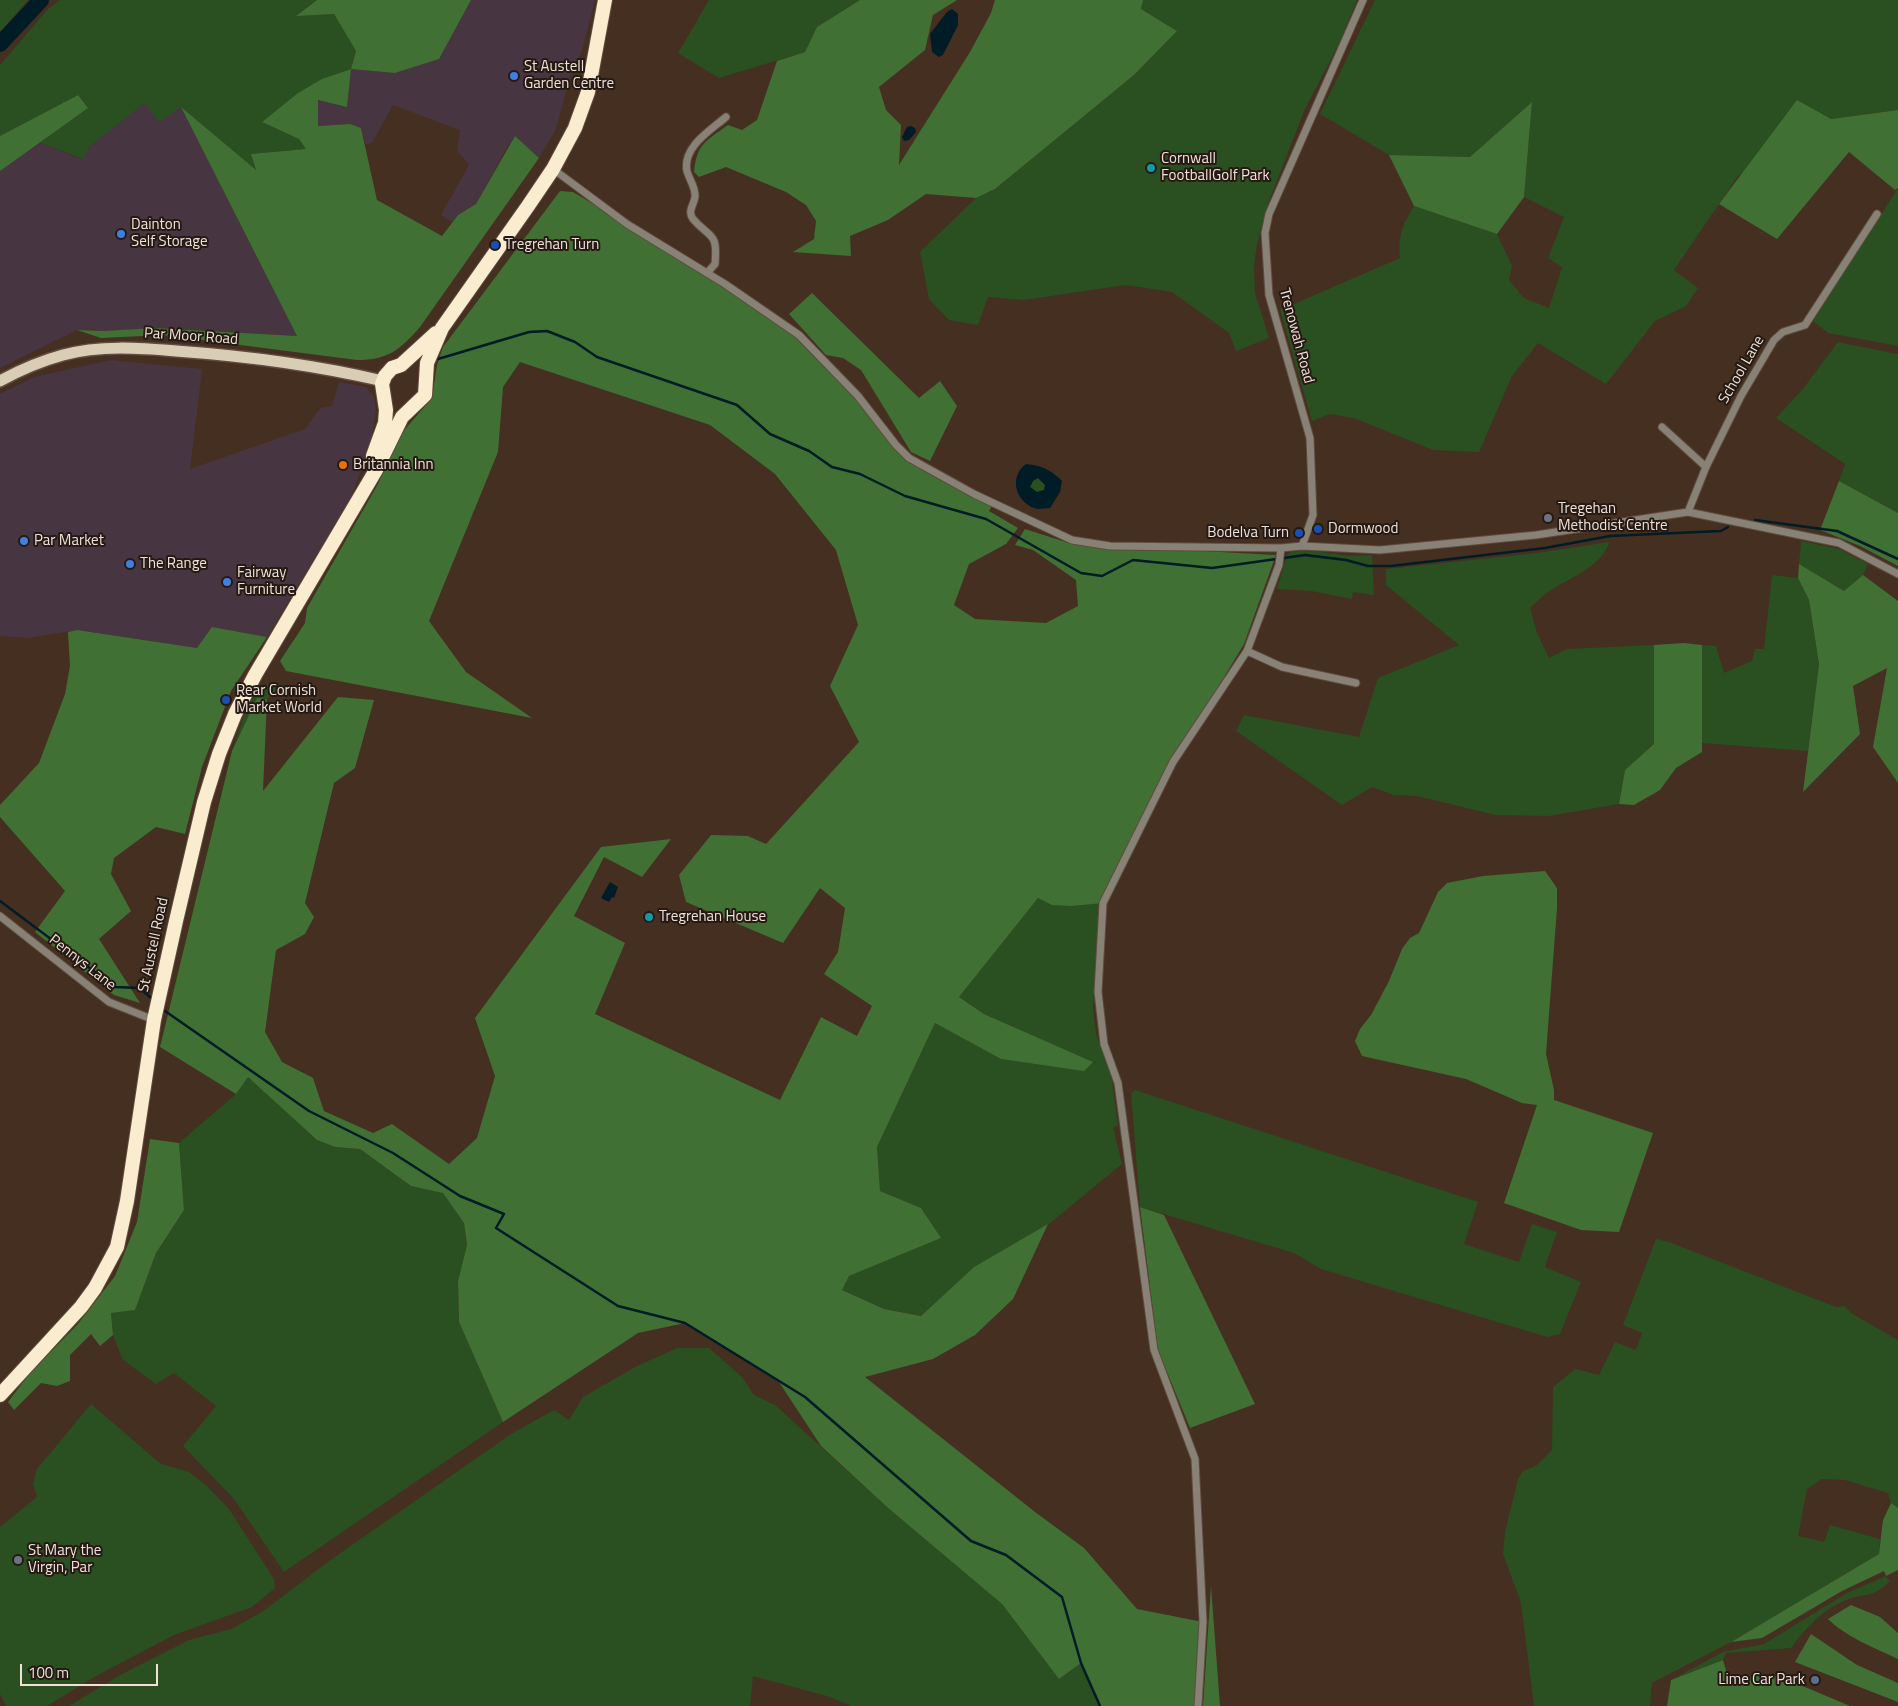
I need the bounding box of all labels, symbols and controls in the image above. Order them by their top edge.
place label: St Austell Garden Centre [524,58,614,93]
marker: St Austell Garden Centre [508,70,520,82]
place label: Cornwall FootballGolf Park [1161,150,1270,185]
marker: Cornwall FootballGolf Park [1145,162,1157,174]
place label: Dainton Self Storage [131,216,208,251]
marker: Dainton Self Storage [115,228,127,240]
place label: Tregrehan Turn [505,236,599,254]
marker: Tregrehan Turn [489,239,501,251]
street label: Trenowah Road [1275,286,1317,386]
street label: Par Moor Road [143,325,239,349]
street label: School Lane [1715,333,1769,407]
place label: Britannia Inn [353,456,434,474]
marker: Britannia Inn [337,459,349,471]
place label: Tregehan Methodist Centre [1558,500,1668,535]
marker: Tregehan Methodist Centre [1542,512,1554,524]
place label: Dormwood [1328,520,1398,538]
marker: Dormwood [1312,523,1324,535]
place label: Bodelva Turn [1207,524,1289,542]
marker: Bodelva Turn [1293,527,1305,539]
place label: Par Market [34,532,104,550]
marker: Par Market [18,535,30,547]
place label: The Range [140,555,207,573]
marker: The Range [124,558,136,570]
place label: Fairway Furniture [237,564,295,599]
marker: Fairway Furniture [221,576,233,588]
place label: Rear Cornish Market World [236,682,322,717]
marker: Rear Cornish Market World [220,694,232,706]
street label: St Austell Road [135,896,173,994]
place label: Tregrehan House [659,908,766,926]
marker: Tregrehan House [643,911,655,923]
street label: Pennys Lane [45,931,119,995]
place label: St Mary the Virgin, Par [28,1542,101,1577]
marker: St Mary the Virgin, Par [12,1554,24,1566]
scale bar [22,1654,160,1686]
text: 100 m [28,1661,69,1684]
place label: Lime Car Park [1718,1671,1805,1689]
marker: Lime Car Park [1809,1674,1821,1686]

